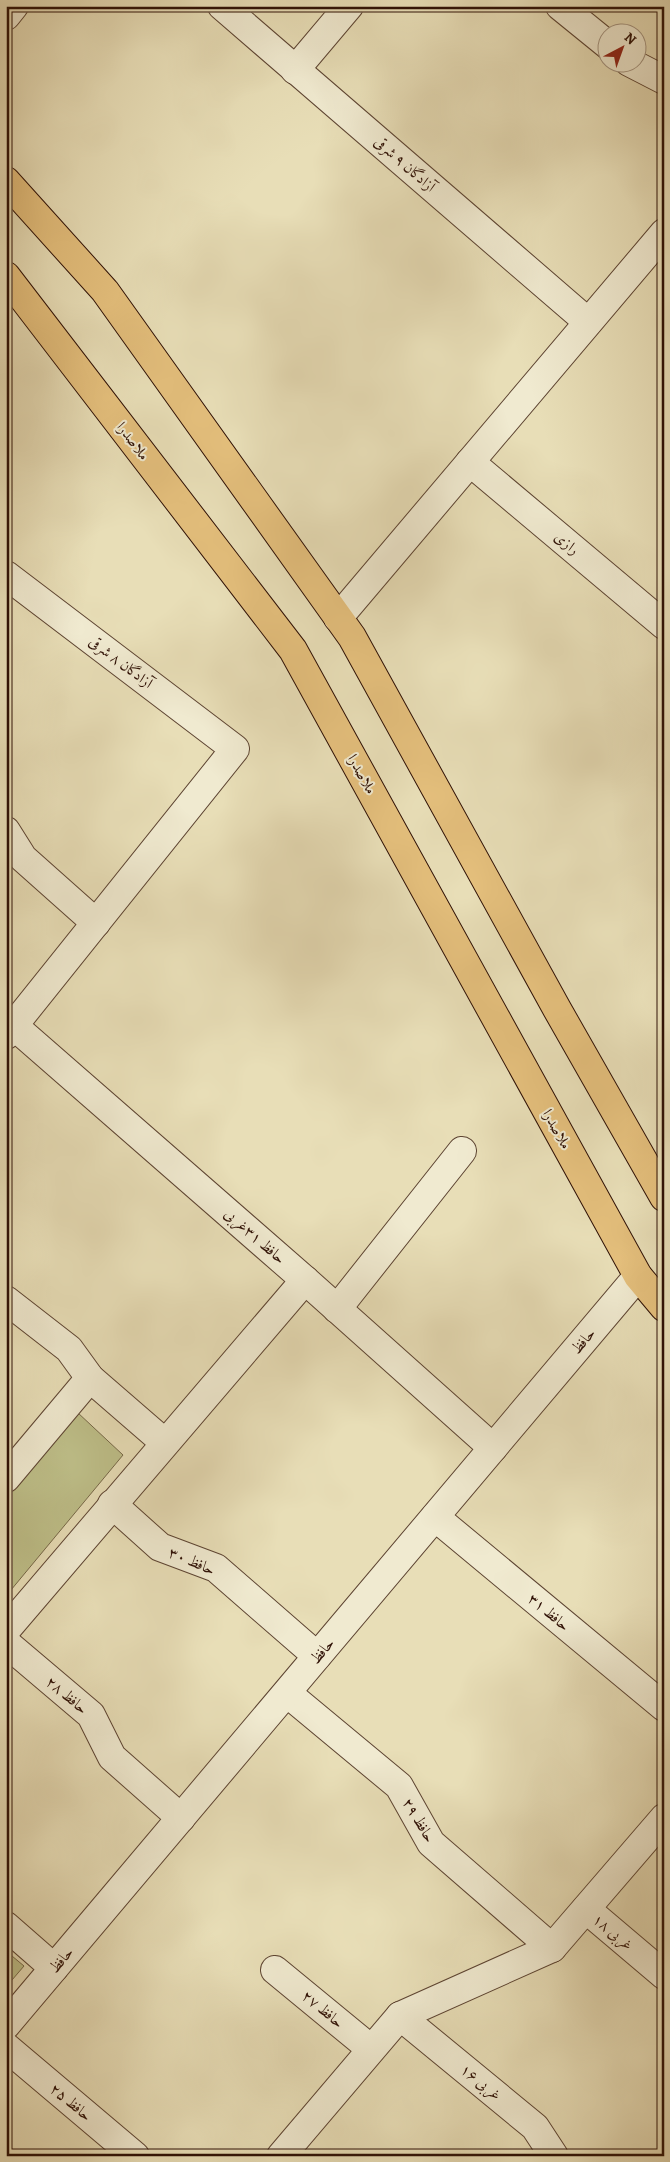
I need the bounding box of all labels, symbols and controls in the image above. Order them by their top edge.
north arrow [598,22,648,72]
text: N [620,28,640,49]
street label: آزادگان ۹ شرقی [370,132,441,197]
street label: ملاصدرا [112,418,154,464]
street label: رازی [550,527,584,559]
street label: آزادگان ۸ شرقی [85,631,159,694]
street label: ملاصدرا [343,750,381,798]
street label: ملاصدرا [538,1105,576,1153]
street label: حافظ ۳۱غربی [219,1204,290,1269]
street label: حافظ [566,1324,600,1358]
street label: حافظ ۳۰ [166,1542,218,1580]
street label: حافظ ۳۱ [524,1589,574,1635]
street label: حافظ [305,1634,339,1668]
street label: حافظ ۲۸ [42,1672,92,1718]
street label: حافظ ۲۹ [398,1794,440,1846]
street label: ۱۸ غربی [588,1909,637,1956]
street label: حافظ [44,1943,78,1977]
street label: حافظ ۲۷ [298,1986,348,2032]
street label: ۱۶ غربی [456,2059,506,2105]
street label: حافظ ۲۵ [46,2079,96,2125]

